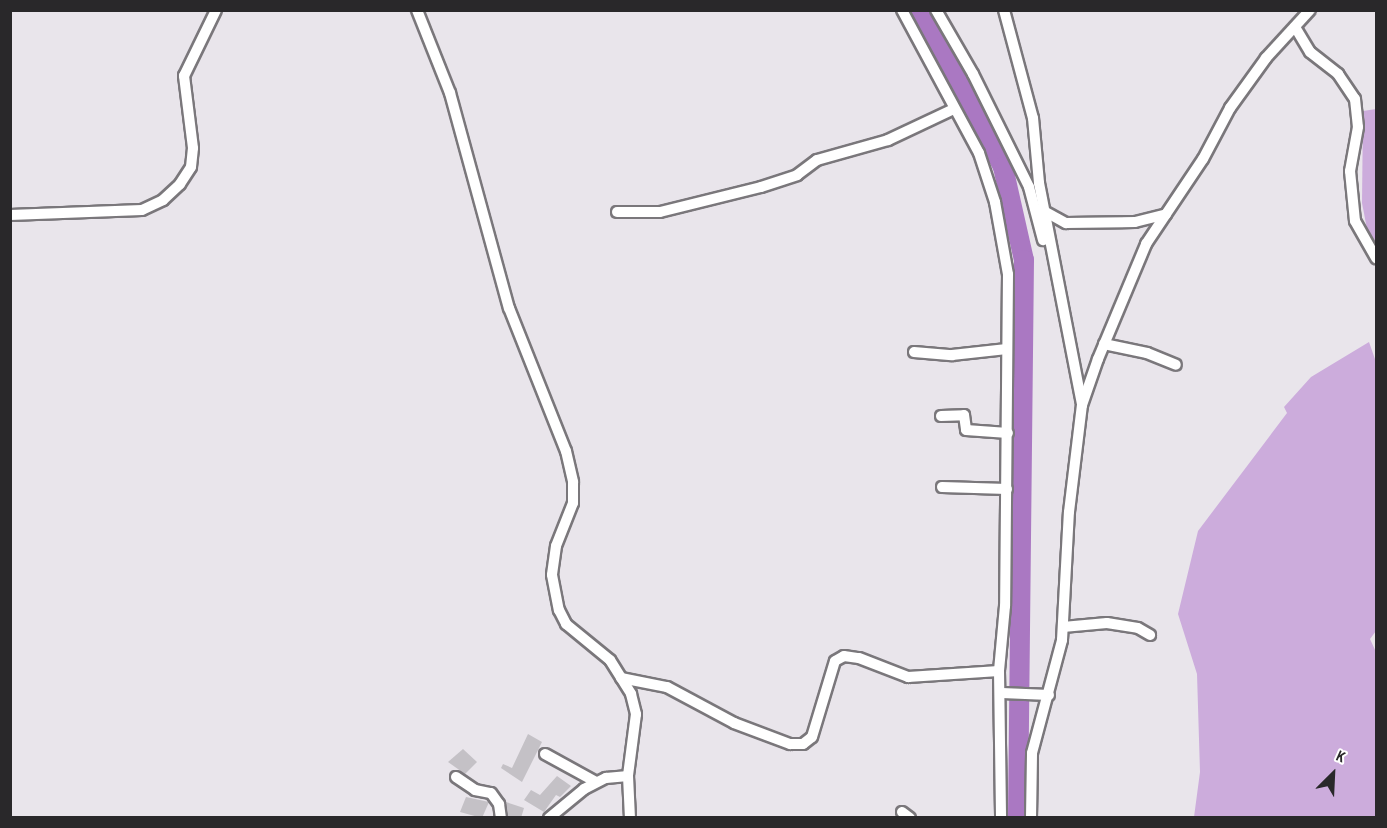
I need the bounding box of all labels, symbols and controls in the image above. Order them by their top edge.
north arrow [1303,744,1363,804]
text: K [1333,747,1348,767]

